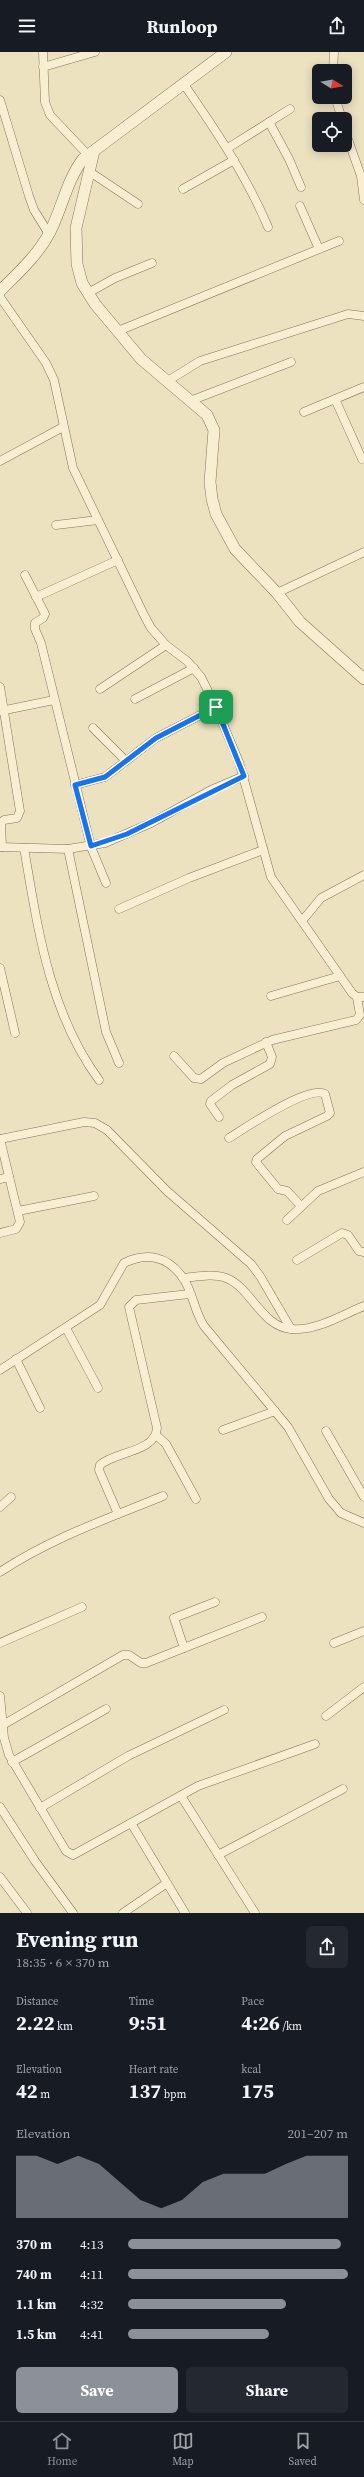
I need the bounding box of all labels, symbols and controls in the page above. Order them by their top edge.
text: Runloop [147,14,217,39]
icon: menu [16,15,38,37]
icon: share [326,15,348,37]
north arrow [312,64,352,104]
map controls [312,64,352,152]
button: locate [312,112,352,152]
pin [199,690,233,724]
icon: arrive [205,696,227,718]
text: Evening run [16,1924,139,1954]
button: share [306,1926,348,1968]
text: 18:35 · 6 × 370 m [16,1954,110,1971]
text: Distance [16,1994,59,2009]
text: Time [129,1994,154,2009]
text: Pace [241,1994,264,2009]
text: 2.22 [16,2009,55,2037]
text: 9:51 [129,2009,167,2037]
text: 4:26 [241,2009,280,2037]
text: km [55,2019,73,2034]
text: /km [280,2019,302,2034]
text: Elevation [16,2062,62,2077]
text: Heart rate [129,2062,178,2077]
text: kcal [241,2062,261,2077]
text: 42 [16,2077,38,2105]
text: 137 [129,2077,161,2105]
text: 175 [241,2077,274,2105]
text: m [38,2087,50,2102]
text: bpm [161,2087,186,2102]
text: Elevation [16,2125,70,2142]
text: 201–207 m [288,2125,348,2142]
text: 370 m [16,2236,52,2253]
text: 4:13 [80,2236,103,2253]
text: 740 m [16,2266,52,2283]
text: 4:11 [80,2266,103,2283]
text: 1.1 km [16,2296,56,2313]
text: 4:32 [80,2296,103,2313]
text: 1.5 km [16,2326,56,2343]
text: 4:41 [80,2326,103,2343]
button: Save [16,2367,178,2413]
button: Share [186,2367,348,2413]
tab: Home [47,2430,77,2469]
tab: Map [172,2430,194,2469]
tab: Saved [289,2430,317,2469]

